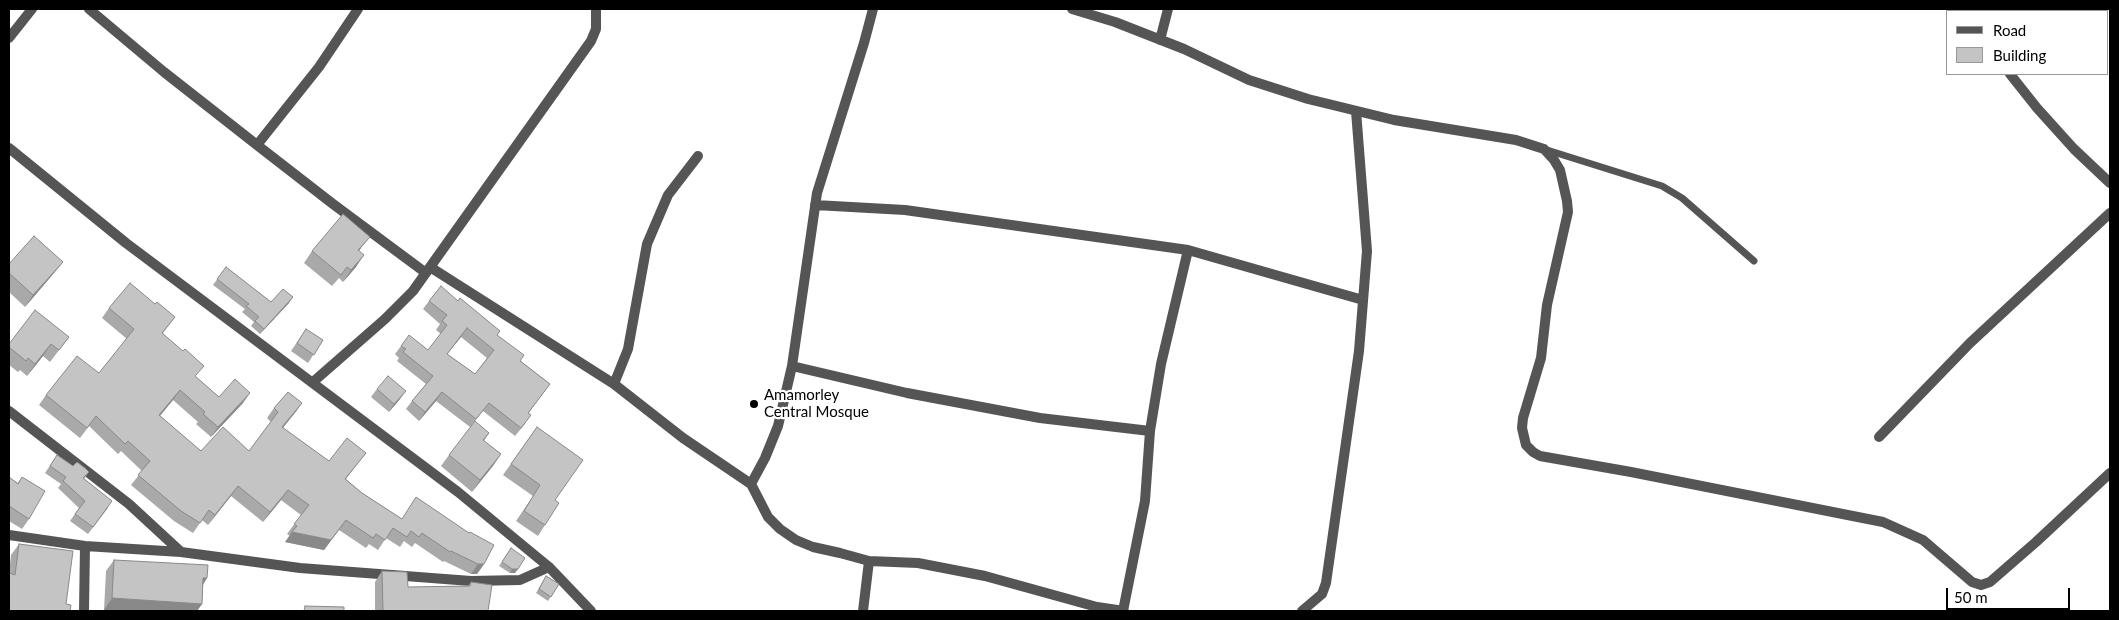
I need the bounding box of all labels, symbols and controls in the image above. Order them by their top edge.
legend [1946,10,2109,75]
text: Road [1993,21,2026,39]
text: Building [1993,46,2046,64]
place label: Amamorley Central Mosque [764,386,869,421]
marker: Amamorley Central Mosque [748,398,760,410]
scale bar [1949,578,2073,610]
text: 50 m [1954,588,1988,606]

